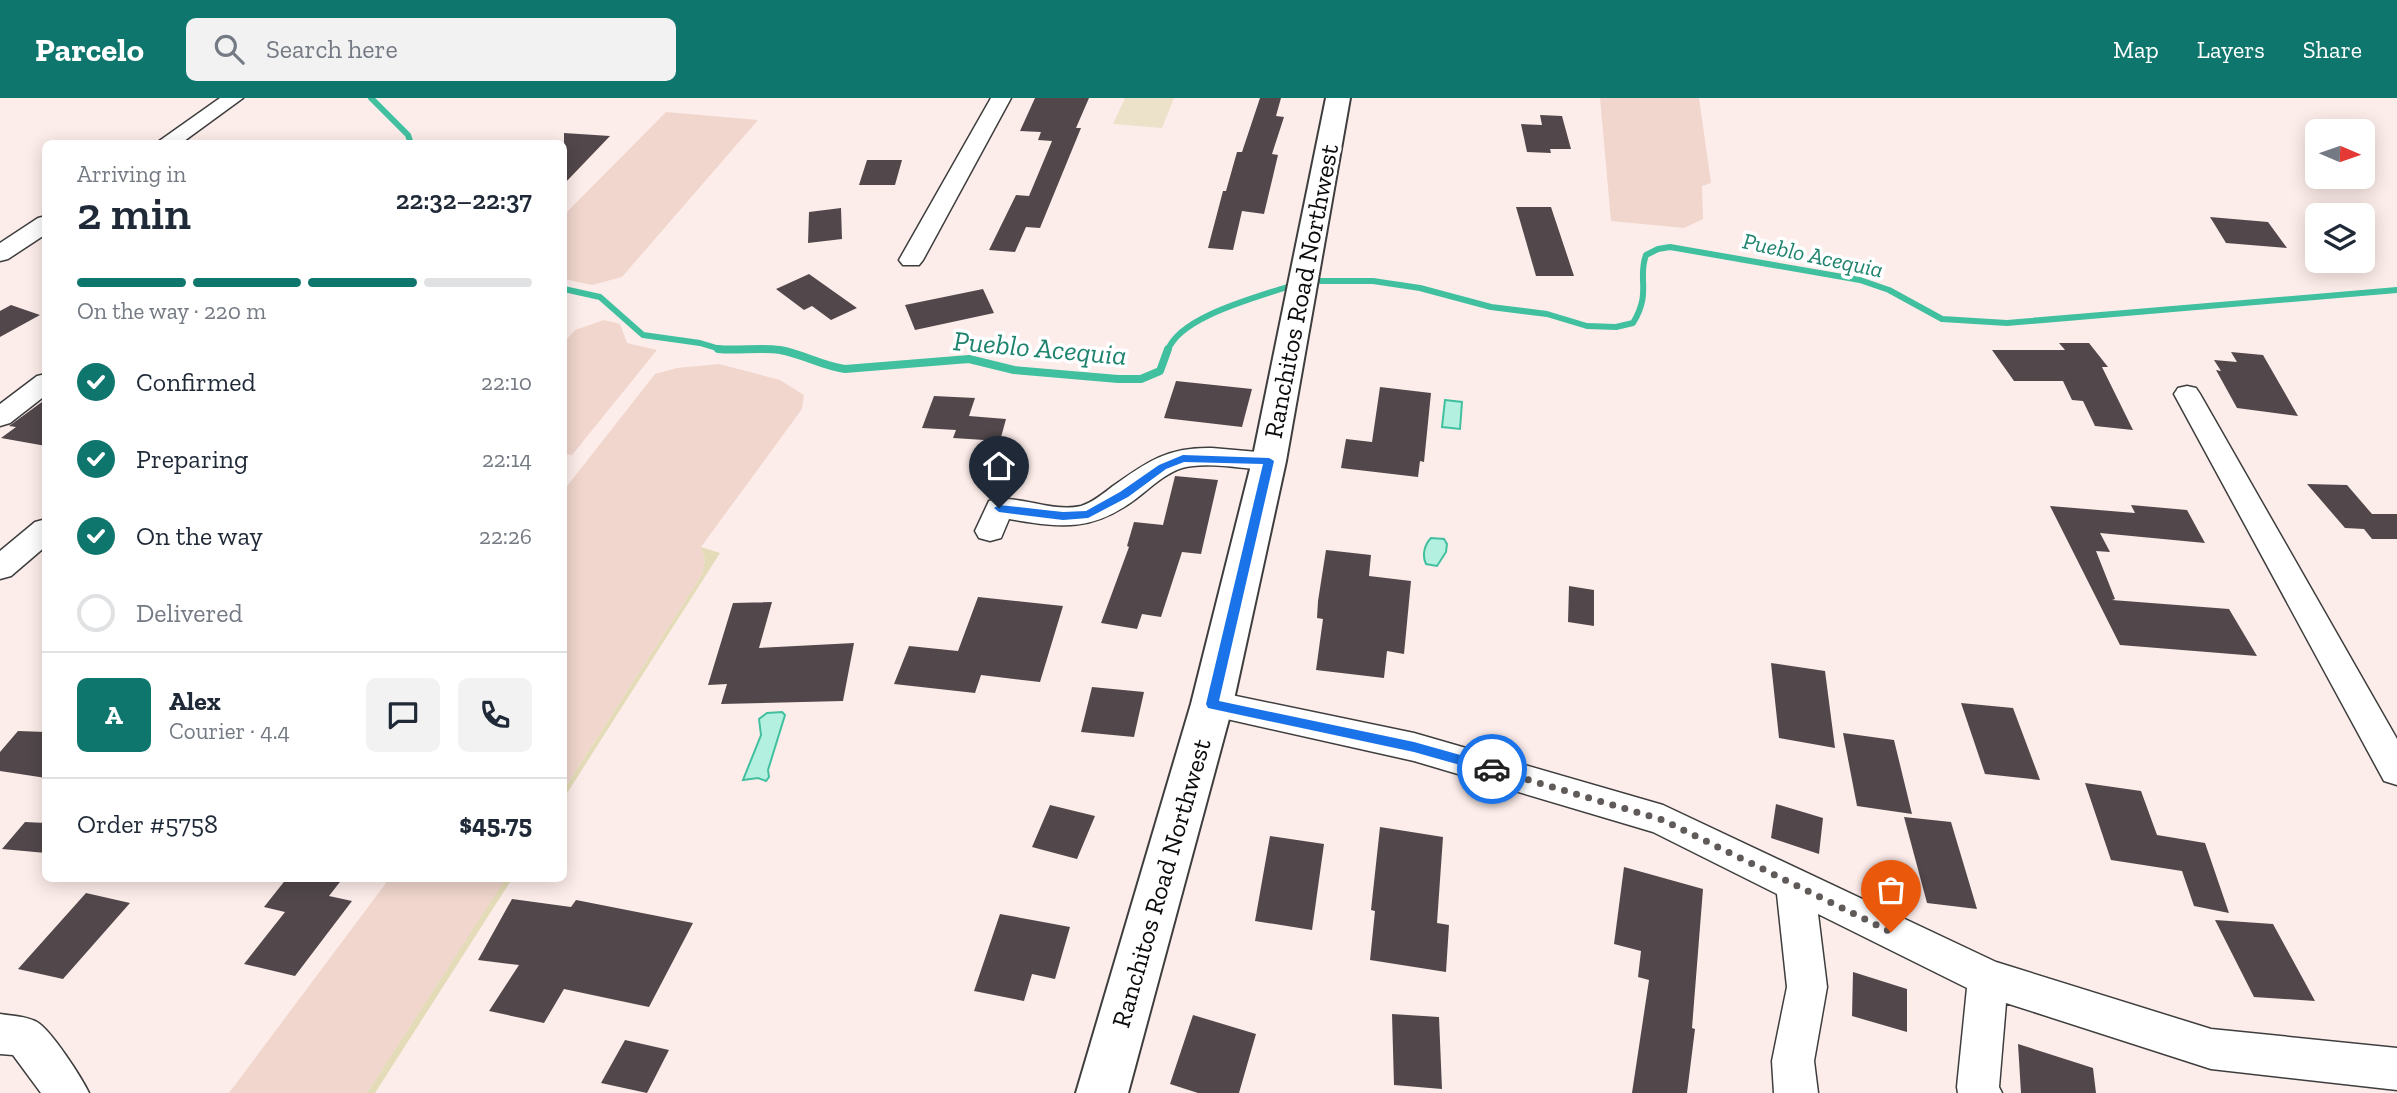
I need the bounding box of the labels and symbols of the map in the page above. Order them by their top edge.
north arrow [2305,119,2375,189]
street label: Ranchitos Road Northwest [1257,141,1345,441]
water label: Pueblo Acequia [1740,226,1886,284]
water label: Pueblo Acequia [952,324,1128,372]
pin [969,436,1029,508]
courier [1457,734,1527,804]
street label: Ranchitos Road Northwest [1104,735,1218,1031]
pin [1861,860,1921,932]

